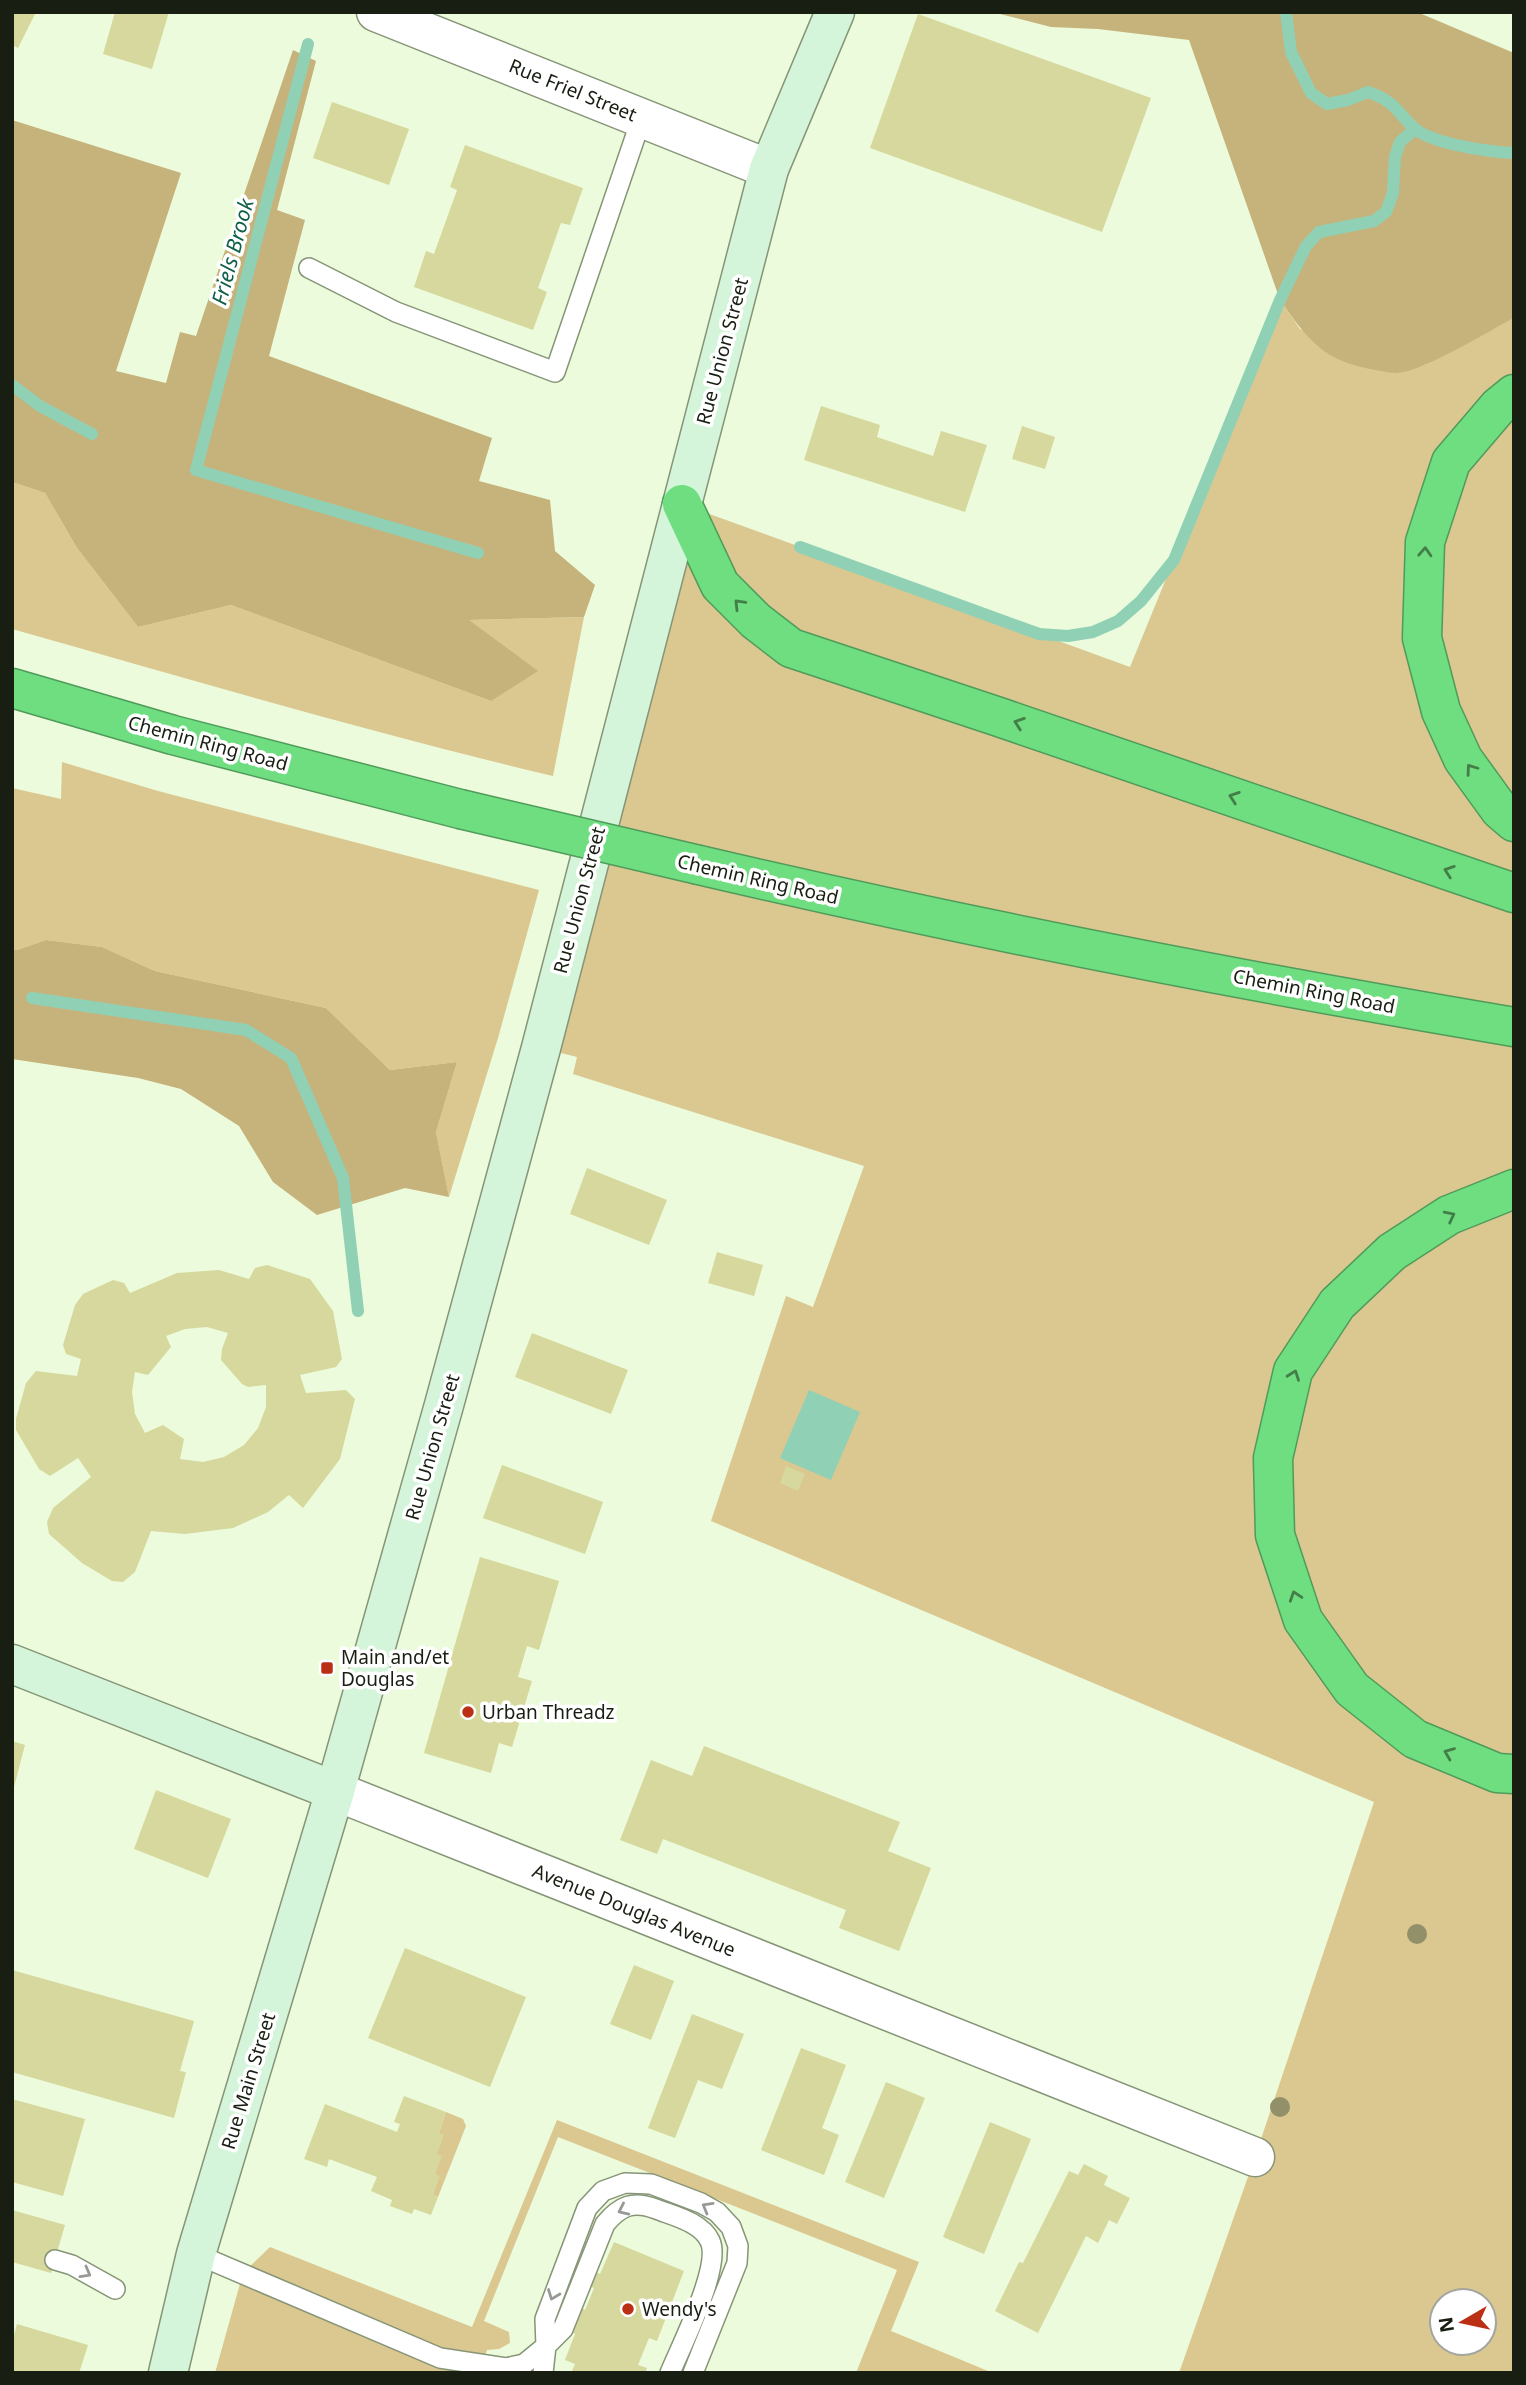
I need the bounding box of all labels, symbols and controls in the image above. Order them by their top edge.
street label: Rue Friel Street [505,53,641,127]
water label: Friels Brook [204,194,260,308]
street label: Rue Union Street [690,275,754,427]
one-way arrow [1417,546,1432,557]
one-way arrow [734,599,747,612]
street label: Chemin Ring Road [125,709,291,777]
one-way arrow [1013,717,1025,731]
one-way arrow [1466,764,1479,777]
one-way arrow [1228,791,1241,805]
street label: Rue Union Street [547,824,611,976]
street label: Chemin Ring Road [675,848,841,910]
one-way arrow [1444,865,1456,879]
street label: Chemin Ring Road [1231,963,1397,1019]
one-way arrow [1443,1210,1455,1224]
one-way arrow [1286,1369,1300,1381]
street label: Rue Union Street [399,1371,465,1523]
one-way arrow [1289,1591,1303,1603]
place label: Main and/et Douglas [341,1644,449,1692]
marker: Main and/et Douglas [319,1660,335,1676]
place label: Urban Threadz [482,1699,615,1725]
marker: Urban Threadz [460,1704,476,1720]
one-way arrow [1444,1748,1456,1762]
street label: Avenue Douglas Avenue [529,1857,739,1963]
street label: Rue Main Street [215,2009,281,2153]
one-way arrow [617,2202,630,2215]
one-way arrow [702,2202,715,2215]
one-way arrow [79,2265,91,2278]
north arrow [1428,2287,1498,2357]
one-way arrow [548,2289,562,2301]
place label: Wendy's [642,2296,717,2322]
marker: Wendy's [620,2301,636,2317]
text: N [1432,2315,1460,2334]

